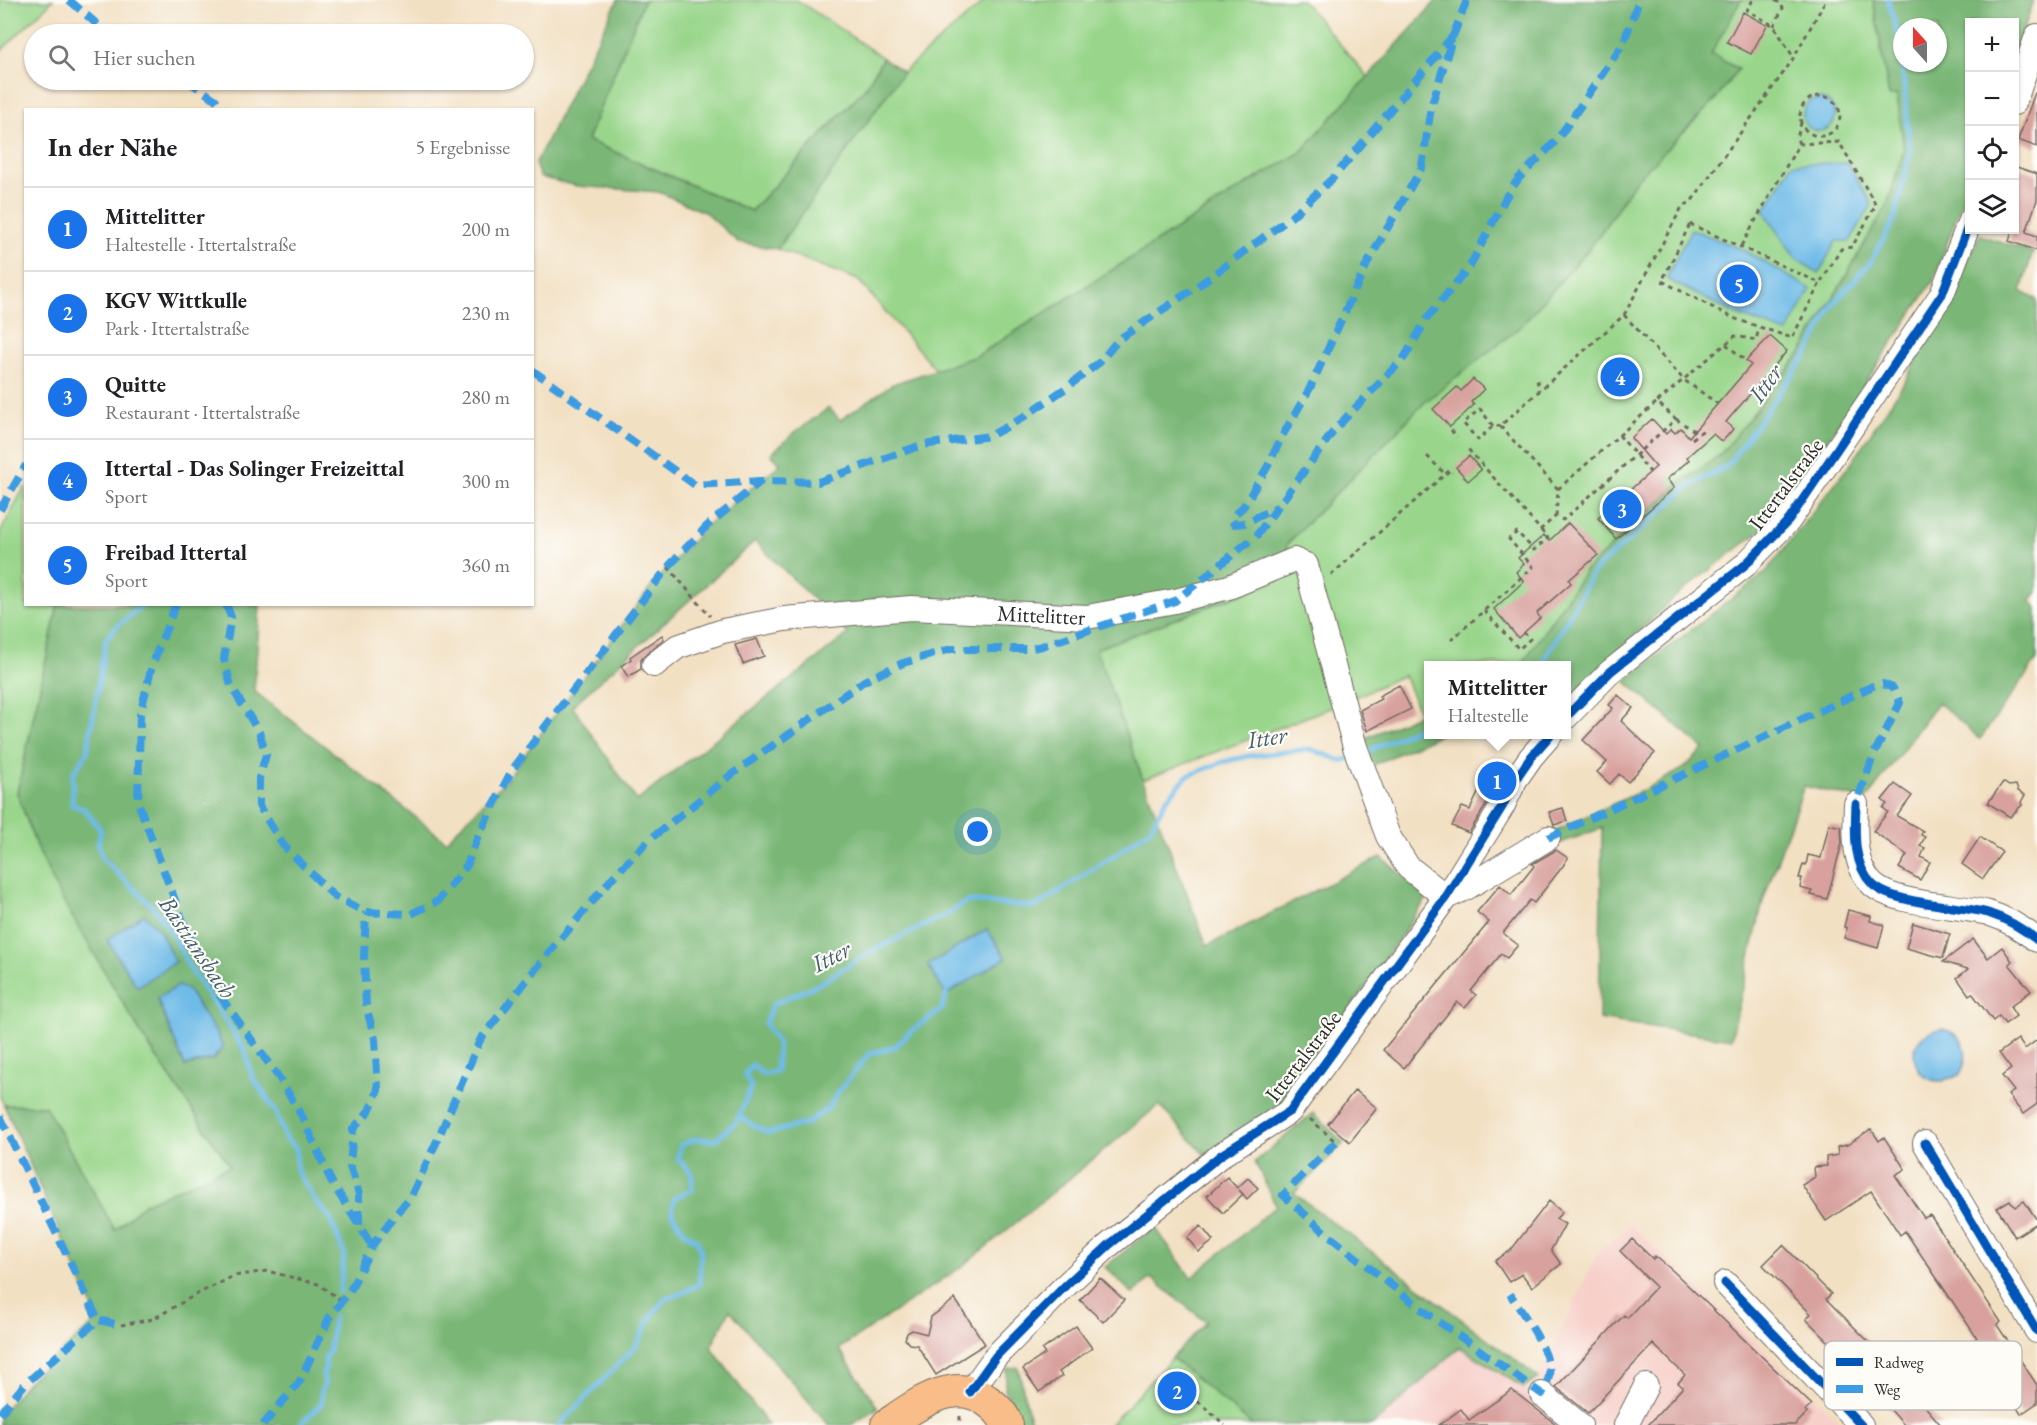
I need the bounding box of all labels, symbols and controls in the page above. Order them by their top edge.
north arrow [1893,18,1947,72]
map controls [1965,18,2019,234]
button: + [1965,18,2019,72]
search box [24,24,534,90]
icon: search [45,41,78,74]
text: Hier suchen [93,43,196,72]
button: − [1965,72,2019,126]
button: locate [1965,126,2019,180]
text: In der Nähe [48,130,177,164]
text: 5 Ergebnisse [415,134,510,160]
button: layers [1965,180,2019,234]
text: Mittelitter [105,202,205,231]
text: 1 [62,216,73,242]
text: 200 m [462,216,510,242]
text: Haltestelle · Ittertalstraße [105,231,296,257]
pin: 5 [1720,262,1758,306]
text: KGV Wittkulle [105,286,247,315]
text: 2 [62,300,73,326]
text: 230 m [462,300,510,326]
text: Park · Ittertalstraße [105,315,249,341]
pin: 4 [1600,354,1640,400]
water label: Itter [1740,356,1790,409]
text: Quitte [105,370,166,399]
text: 3 [62,384,73,410]
text: 280 m [462,384,510,410]
text: Restaurant · Ittertalstraße [105,399,300,425]
street label: Ittertalstraße [1742,432,1830,536]
text: Ittertal - Das Solinger Freizeittal [105,454,404,483]
text: 4 [62,468,73,494]
text: 300 m [462,468,510,494]
text: Sport [105,483,148,509]
pin: 3 [1602,486,1642,532]
text: Freibad Ittertal [105,538,247,567]
text: 5 [62,552,73,578]
text: 360 m [462,552,510,578]
text: Sport [105,567,148,593]
street label: Mittelitter [997,598,1087,631]
popup [1424,661,1571,739]
text: Mittelitter [1448,673,1547,702]
text: Haltestelle [1448,702,1529,728]
water label: Itter [1244,718,1291,756]
pin: 1 [1478,758,1516,804]
your location [963,817,992,846]
water label: Bastiansbach [152,889,244,1005]
water label: Itter [805,932,858,980]
street label: Ittertalstraße [1258,1004,1348,1107]
legend [1824,1341,2022,1410]
text: Radweg [1874,1352,1925,1373]
pin: 2 [1158,1368,1196,1414]
text: Weg [1874,1379,1901,1400]

